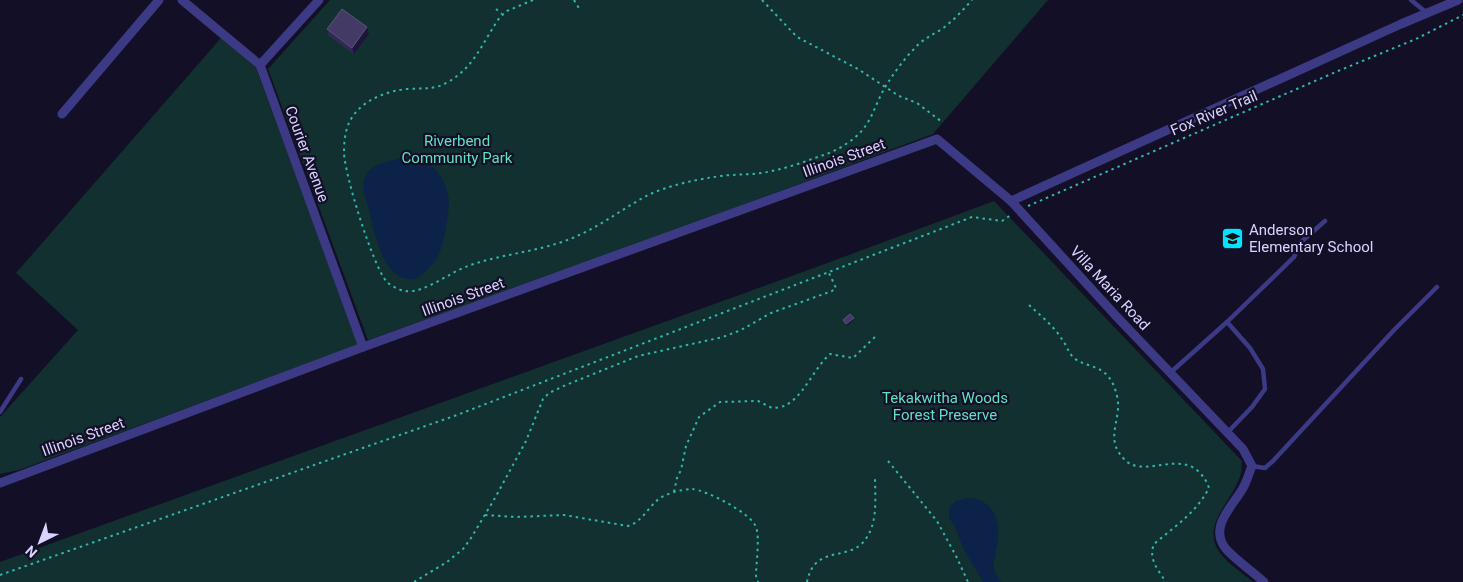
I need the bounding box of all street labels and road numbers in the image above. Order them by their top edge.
street label: Fox River Trail [1168,87,1260,139]
street label: Courier Avenue [281,103,333,205]
street label: Illinois Street [800,135,888,181]
street label: Villa Maria Road [1066,242,1154,334]
street label: Illinois Street [419,274,507,320]
street label: Illinois Street [39,414,127,460]

